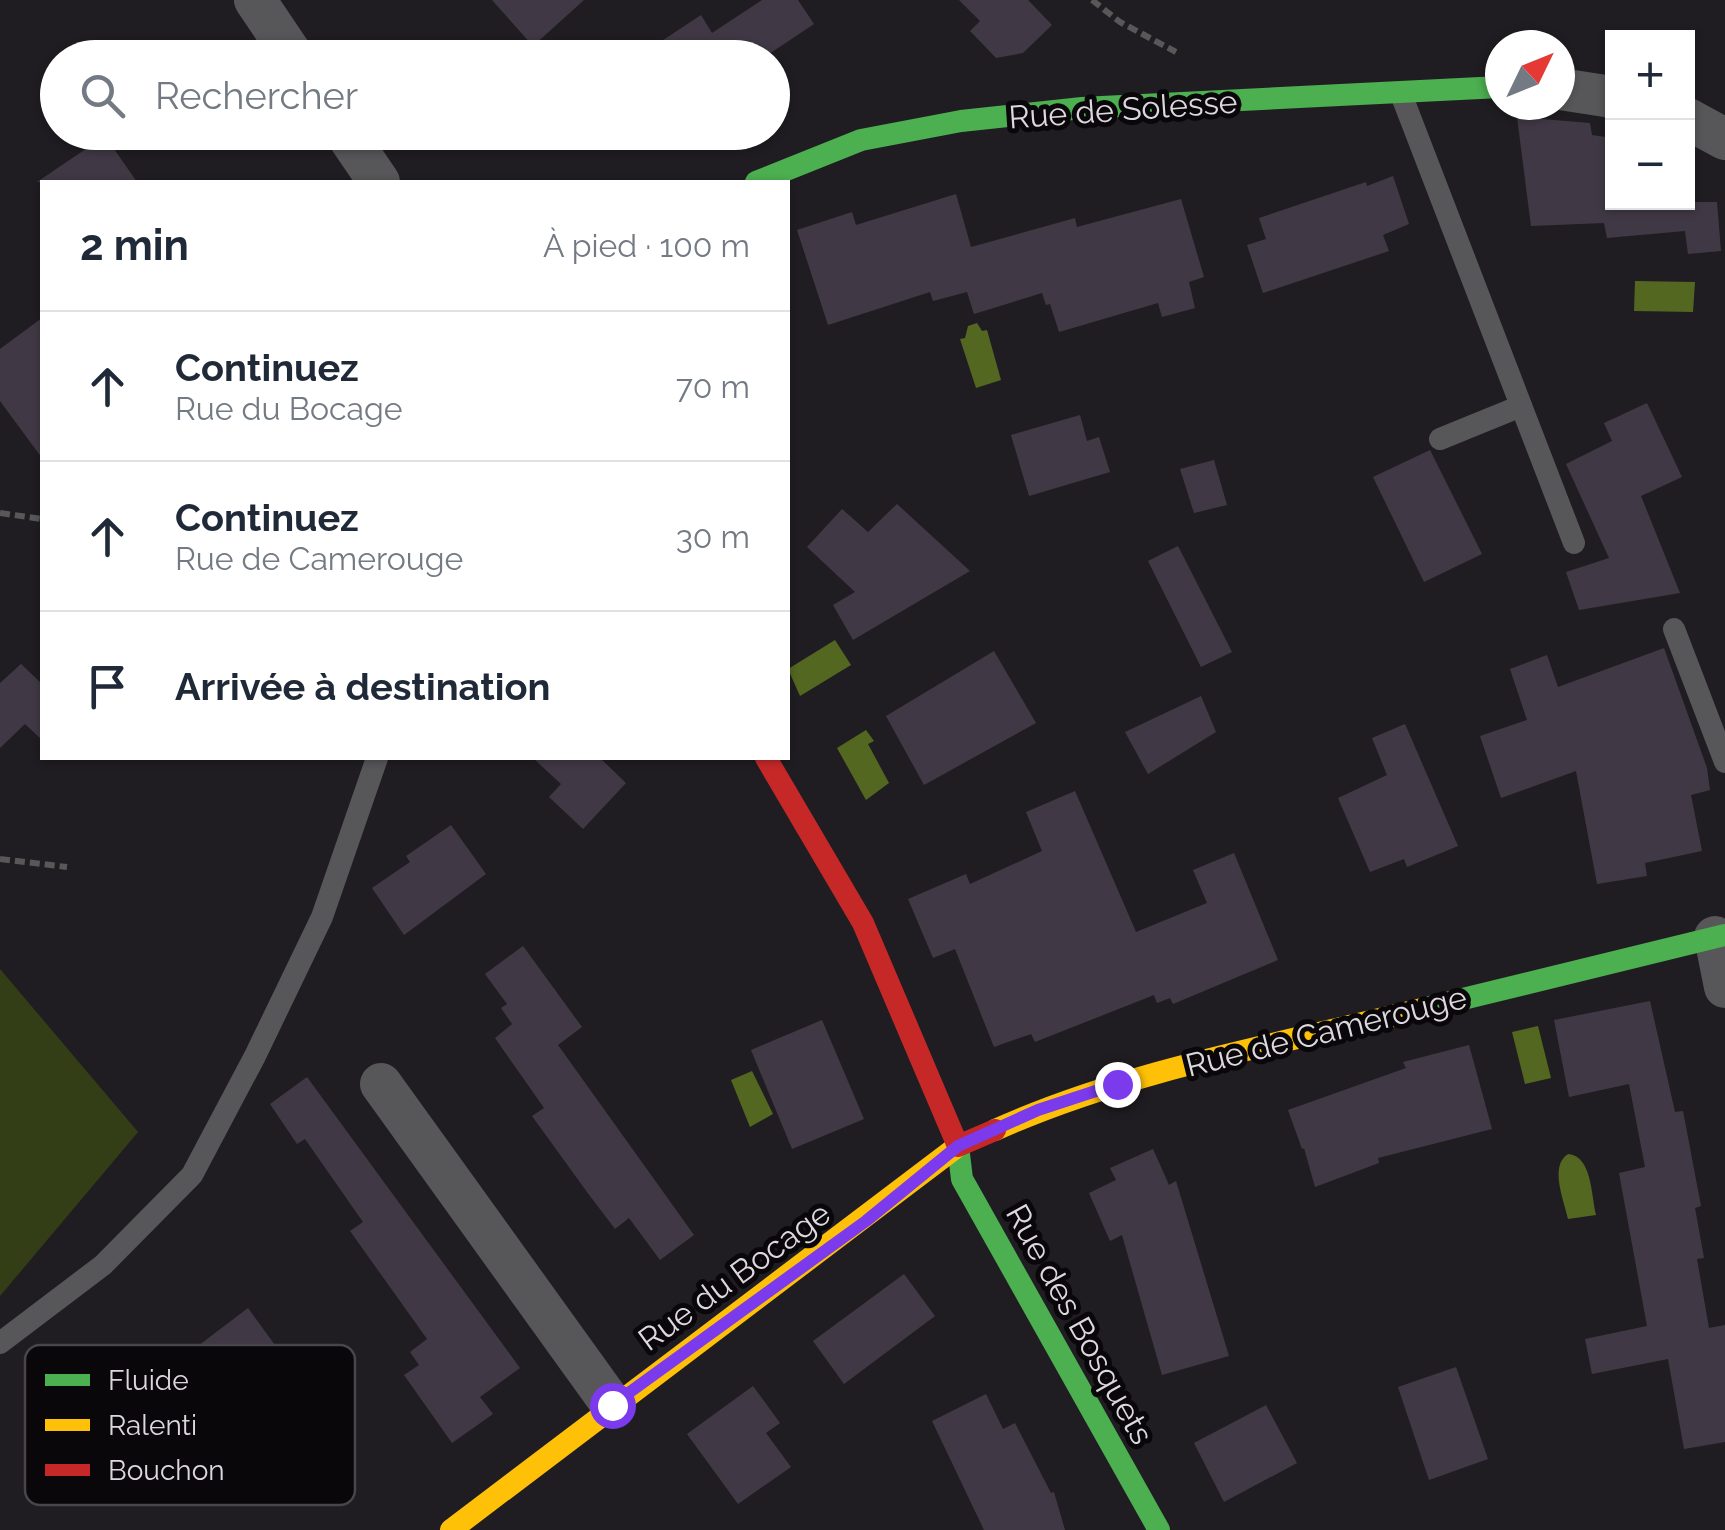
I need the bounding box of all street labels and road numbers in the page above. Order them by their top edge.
street label: Rue de Solesse [1007,83,1239,135]
street label: Rue de Camerouge [1182,978,1470,1084]
street label: Rue du Bocage [631,1194,837,1358]
street label: Rue des Bosquets [999,1198,1161,1450]

